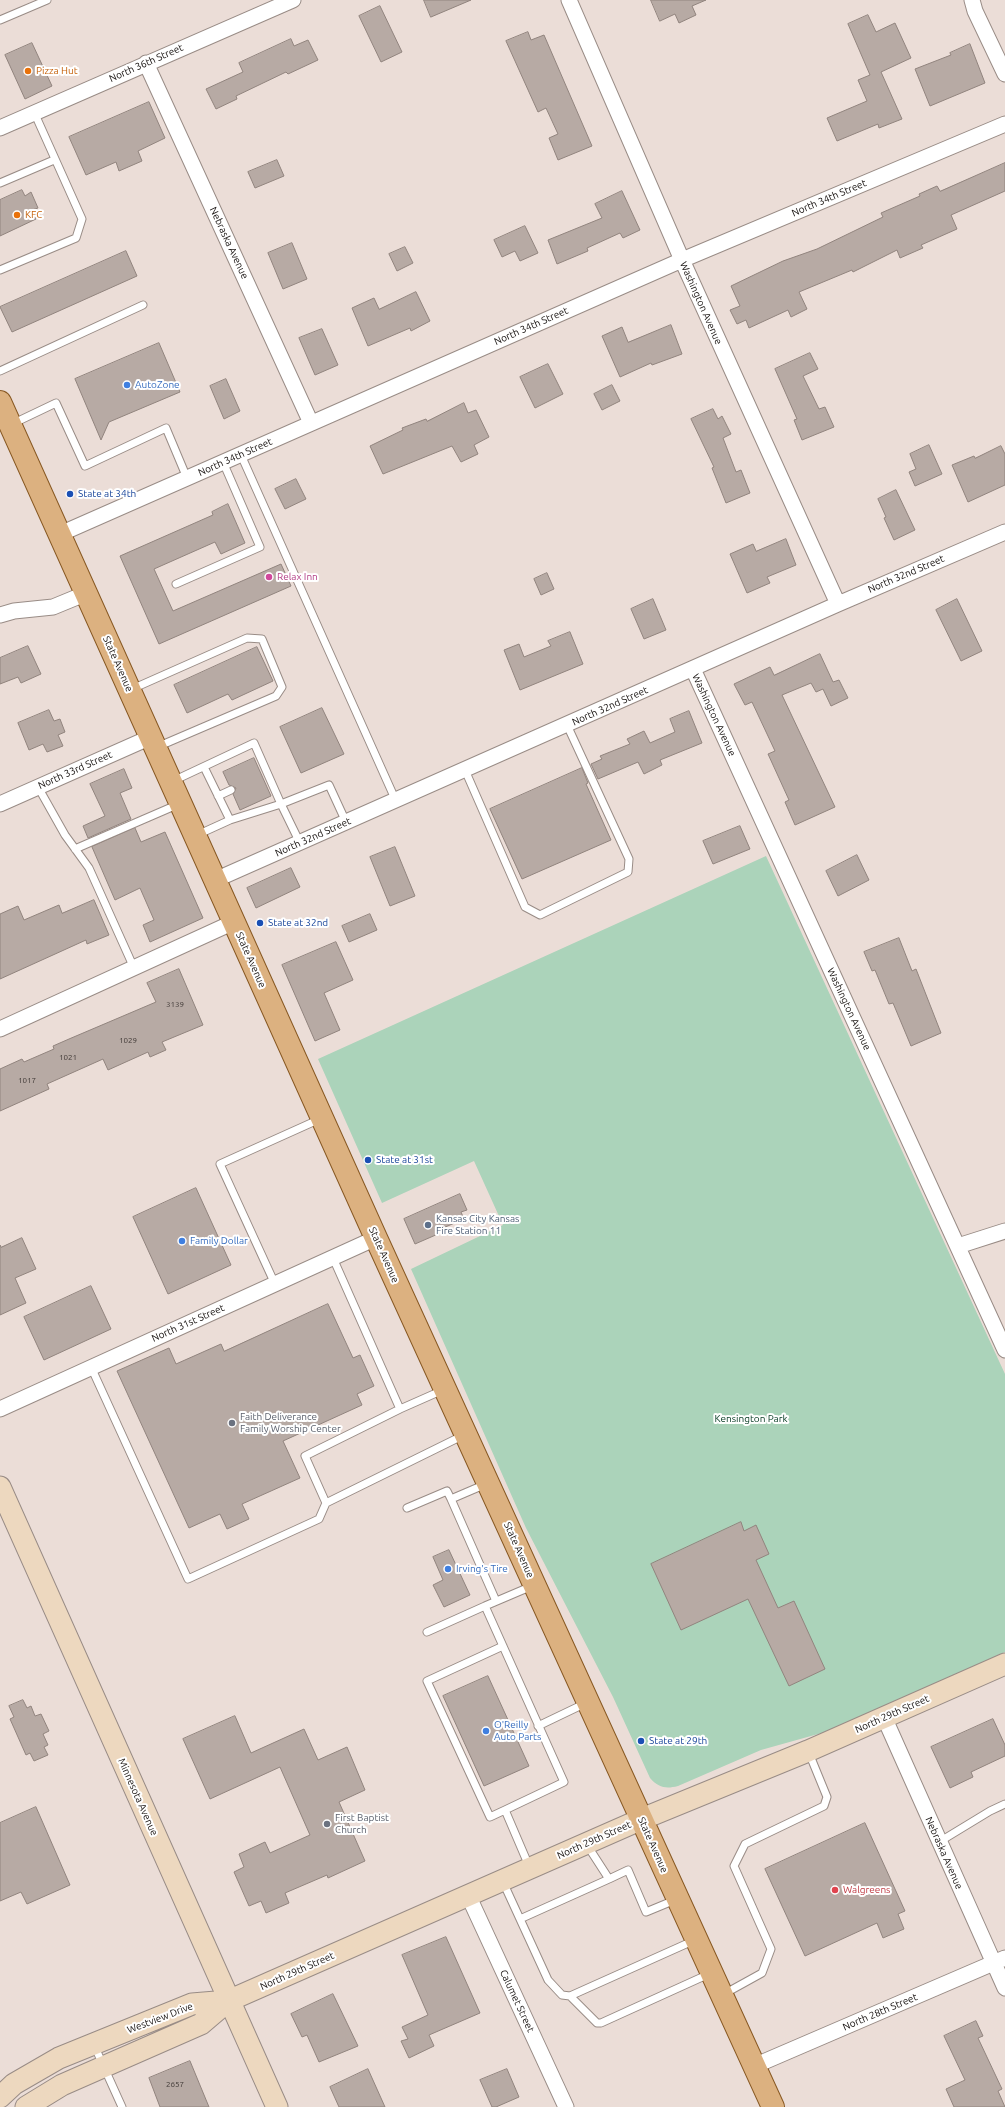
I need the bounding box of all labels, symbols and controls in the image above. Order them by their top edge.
street label: North 36th Street [107,41,185,85]
place label: Pizza Hut [36,65,78,77]
marker: Pizza Hut [23,66,33,76]
street label: North 34th Street [790,177,868,219]
street label: Nebraska Avenue [207,205,251,281]
place label: KFC [25,209,42,221]
marker: KFC [12,210,22,220]
street label: Washington Avenue [677,260,725,346]
street label: North 34th Street [492,304,570,348]
place label: AutoZone [135,379,180,391]
marker: AutoZone [122,380,132,390]
street label: North 34th Street [196,435,274,479]
place label: State at 34th [78,488,136,500]
marker: State at 34th [65,489,75,499]
street label: North 32nd Street [866,553,946,595]
place label: Relax Inn [277,571,318,583]
marker: Relax Inn [264,572,274,582]
street label: State Avenue [100,634,136,694]
street label: Washington Avenue [690,672,738,758]
street label: North 32nd Street [570,684,650,728]
street label: North 33rd Street [36,748,114,792]
street label: North 32nd Street [273,815,353,859]
place label: State at 32nd [268,917,328,929]
marker: State at 32nd [255,918,265,928]
street label: State Avenue [233,930,269,990]
street label: Washington Avenue [825,966,873,1052]
house number: 3139 [166,999,184,1009]
house number: 1029 [119,1035,137,1045]
house number: 1021 [59,1052,77,1062]
house number: 1017 [18,1075,36,1085]
place label: State at 31st [376,1154,433,1166]
marker: State at 31st [363,1155,373,1165]
place label: Kansas City Kansas Fire Station 11 [436,1213,519,1236]
marker: Kansas City Kansas Fire Station 11 [423,1220,433,1230]
street label: State Avenue [366,1225,402,1285]
place label: Family Dollar [190,1235,248,1247]
marker: Family Dollar [177,1236,187,1246]
street label: North 31st Street [150,1302,226,1344]
place label: Faith Deliverance Family Worship Center [240,1411,341,1434]
park label: Kensington Park [714,1413,788,1425]
marker: Faith Deliverance Family Worship Center [227,1418,237,1428]
street label: State Avenue [501,1520,537,1580]
place label: Irving's Tire [456,1563,508,1575]
marker: Irving's Tire [443,1564,453,1574]
street label: North 29th Street [853,1692,931,1736]
place label: O'Reilly Auto Parts [494,1719,541,1742]
marker: O'Reilly Auto Parts [481,1726,491,1736]
place label: State at 29th [649,1735,707,1747]
marker: State at 29th [636,1736,646,1746]
street label: Minnesota Avenue [116,1757,160,1837]
place label: First Baptist Church [335,1812,389,1836]
street label: State Avenue [635,1815,671,1875]
street label: Nebraska Avenue [923,1815,965,1891]
street label: North 29th Street [555,1818,633,1862]
marker: First Baptist Church [322,1819,332,1829]
place label: Walgreens [843,1884,890,1896]
marker: Walgreens [830,1885,840,1895]
street label: North 29th Street [258,1949,336,1993]
street label: Calumet Street [497,1968,537,2034]
street label: North 28th Street [841,1991,919,2033]
street label: Westview Drive [125,2000,195,2036]
house number: 2657 [166,2079,184,2089]

